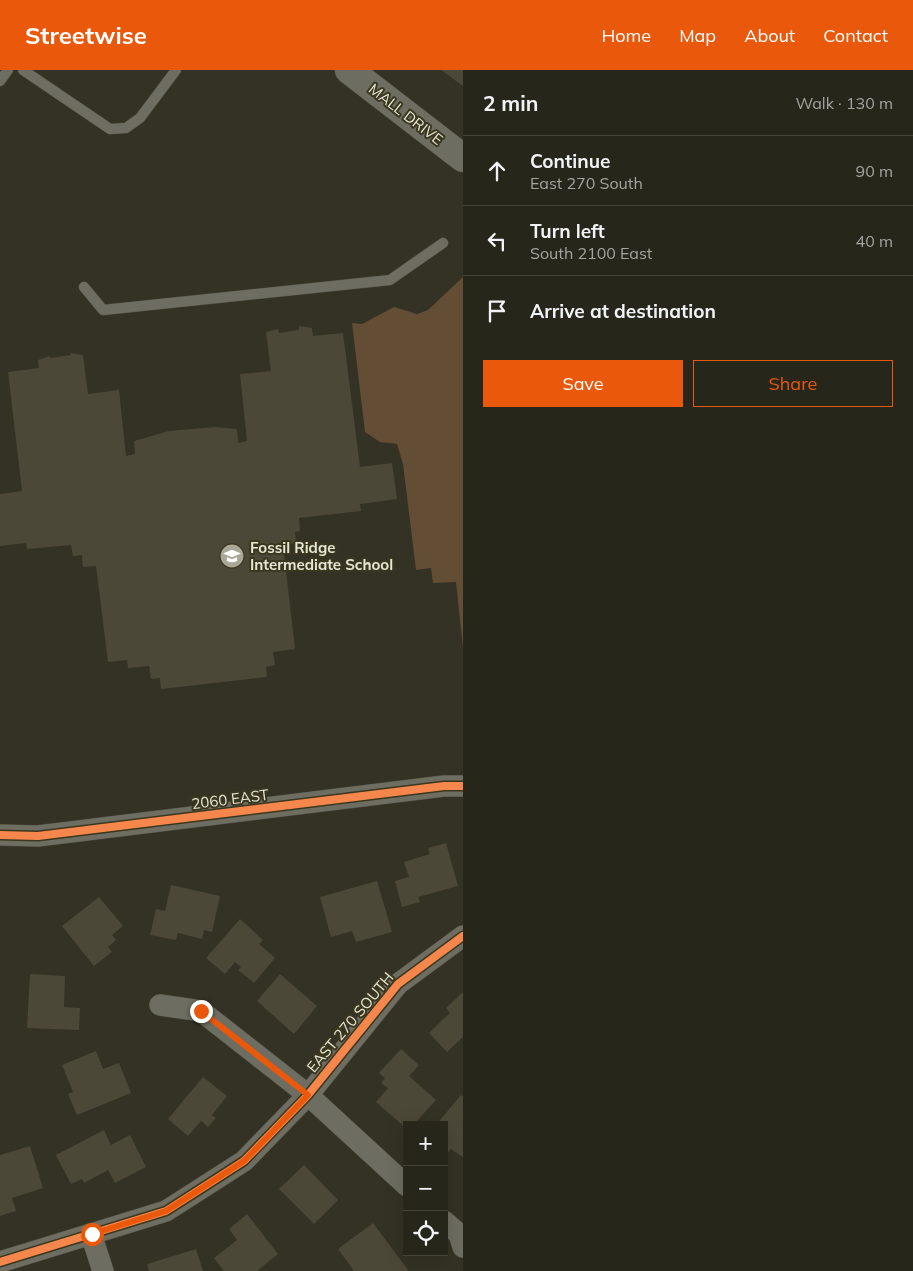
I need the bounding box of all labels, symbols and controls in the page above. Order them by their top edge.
text: Streetwise [25,20,147,50]
text: Home [601,24,651,47]
text: Map [679,24,716,47]
text: About [744,24,795,47]
text: Contact [823,24,888,47]
street label: MALL DRIVE [365,79,447,149]
text: 2 min [483,90,538,116]
text: Walk · 130 m [795,93,893,113]
text: Continue [530,149,610,173]
icon: ahead [483,157,511,185]
text: 90 m [856,161,893,181]
text: East 270 South [530,173,643,193]
text: Turn left [530,219,605,243]
icon: left [483,227,511,255]
text: 40 m [856,231,893,251]
text: South 2100 East [530,243,652,263]
icon: arrive [483,297,511,325]
text: Arrive at destination [530,299,716,323]
button: Save [483,360,683,407]
button: Share [693,360,893,407]
place label: Fossil Ridge Intermediate School [250,538,393,574]
school or university icon: Fossil Ridge Intermediate School [219,543,245,569]
street label: 2060 EAST [190,785,270,813]
street label: EAST 270 SOUTH [303,968,397,1076]
route end [190,1000,213,1023]
map controls [403,1121,448,1256]
button: + [403,1121,448,1166]
button: − [403,1166,448,1211]
button: locate [403,1211,448,1256]
route start [81,1223,104,1246]

